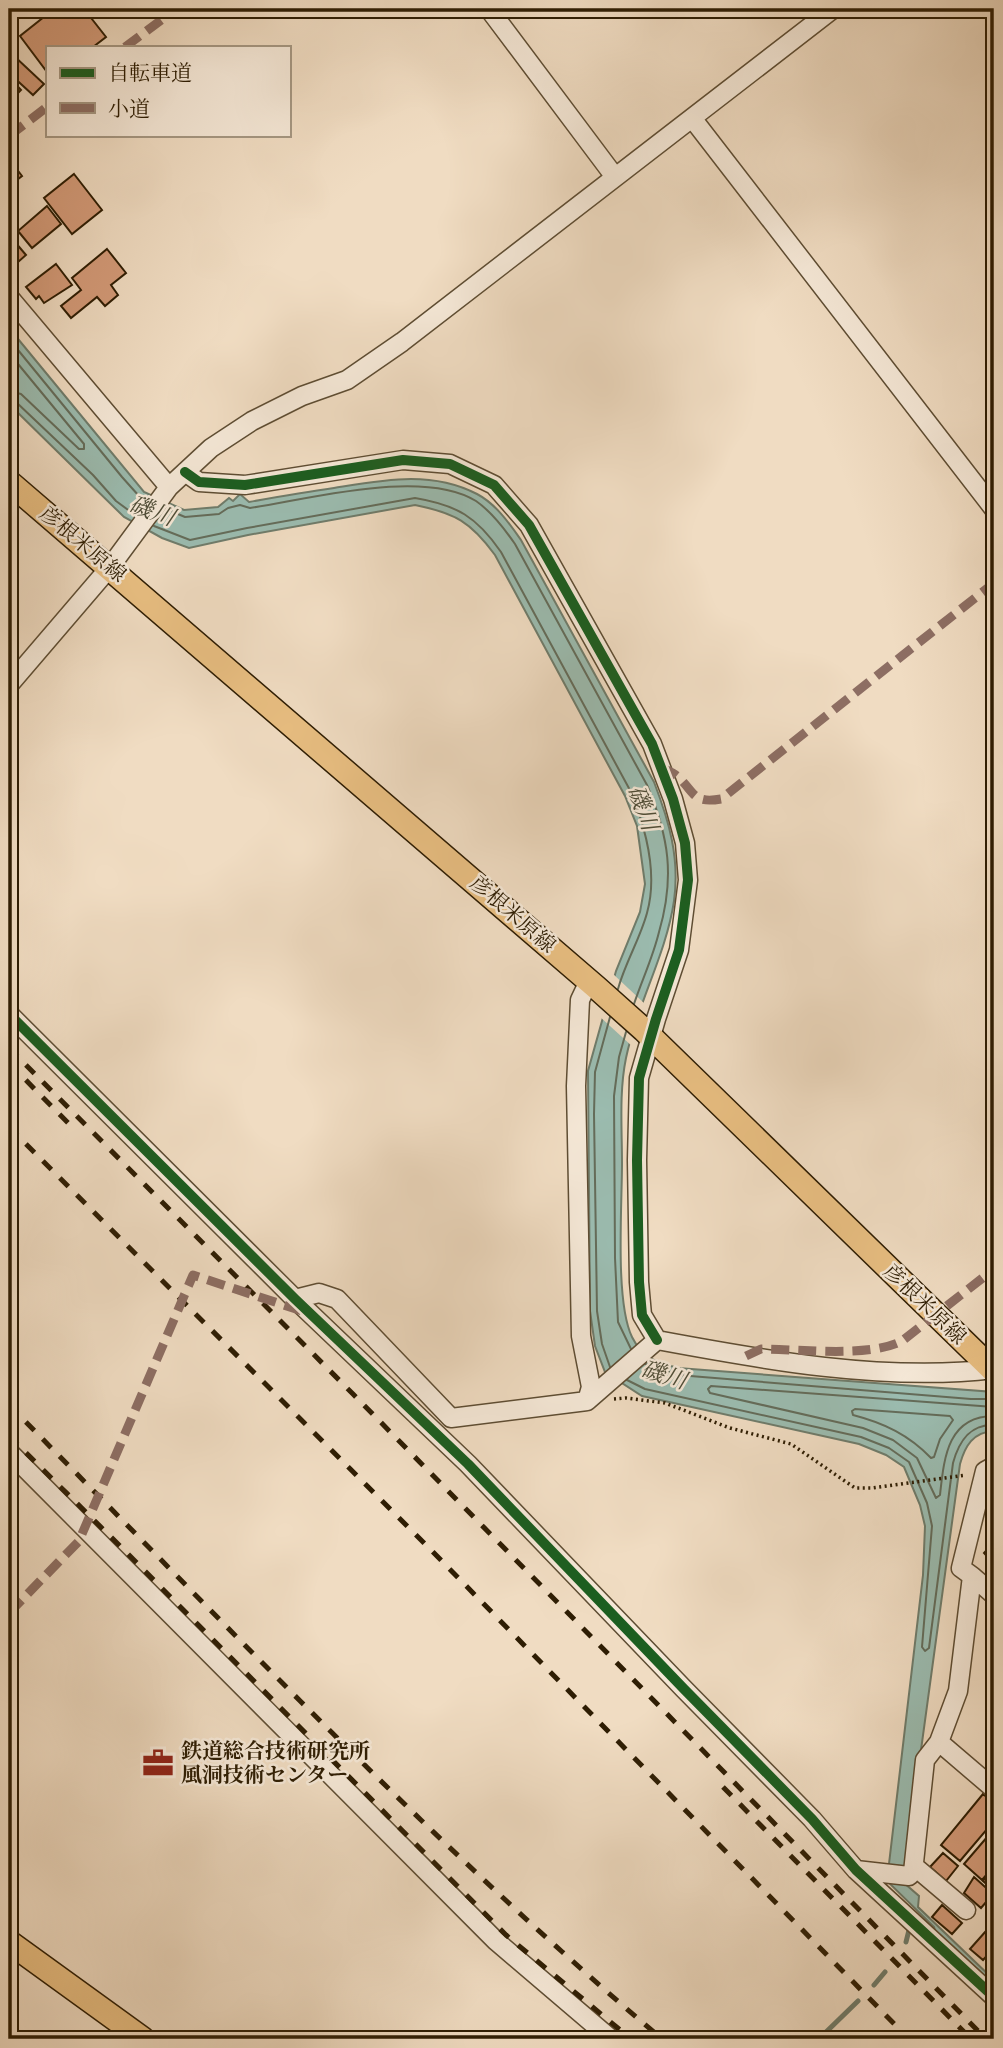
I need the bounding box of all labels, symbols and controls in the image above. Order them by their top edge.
legend [46,46,290,136]
text: 自転車道 [108,61,192,85]
text: 小道 [108,97,150,121]
water label: 磯川 [126,490,181,533]
street label: 彦根米原線 [35,501,131,587]
water label: 磯川 [622,782,665,837]
street label: 彦根米原線 [466,871,560,957]
street label: 彦根米原線 [879,1259,971,1349]
water label: 磯川 [638,1355,693,1396]
place label: 鉄道総合技術研究所 風洞技術センター [181,1739,370,1787]
office icon: 鉄道総合技術研究所 風洞技術センター [141,1746,175,1780]

